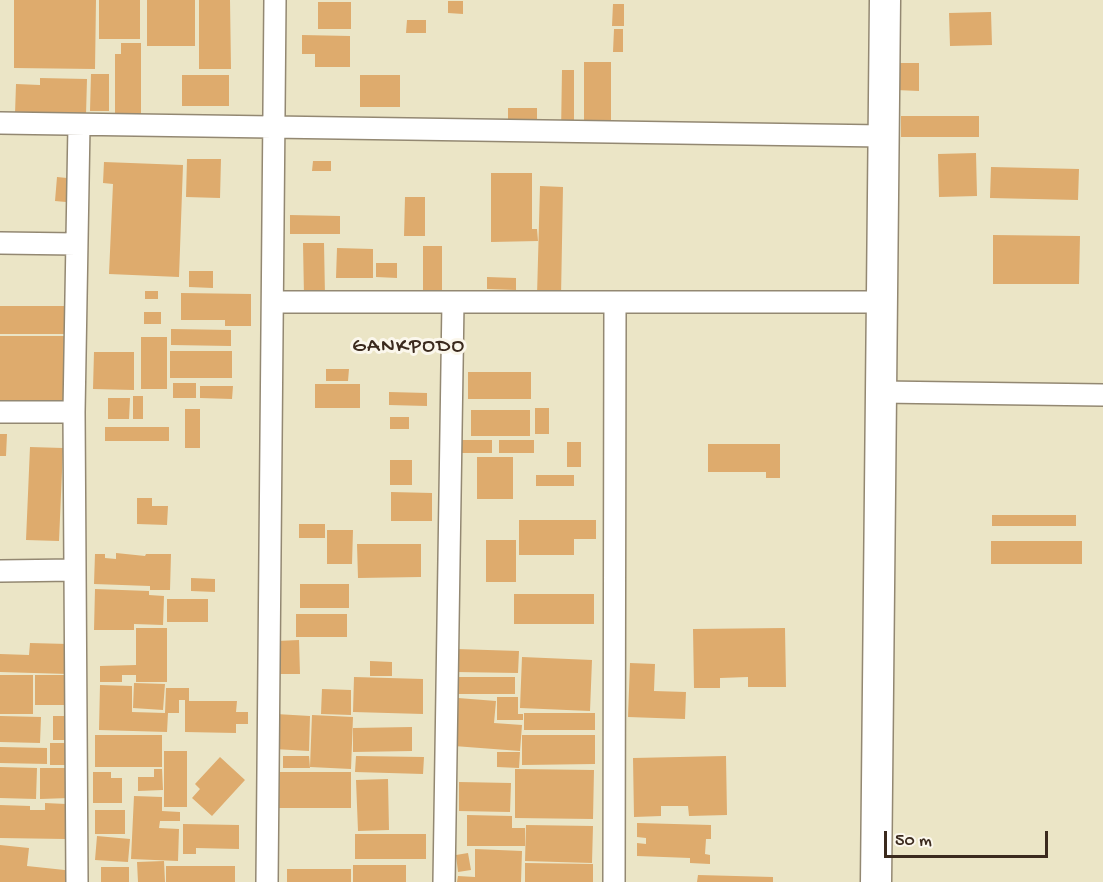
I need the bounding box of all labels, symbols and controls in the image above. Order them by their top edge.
district label: GANKPODO [352,335,466,361]
scale bar [887,819,1050,857]
text: 50 m [895,831,932,852]

